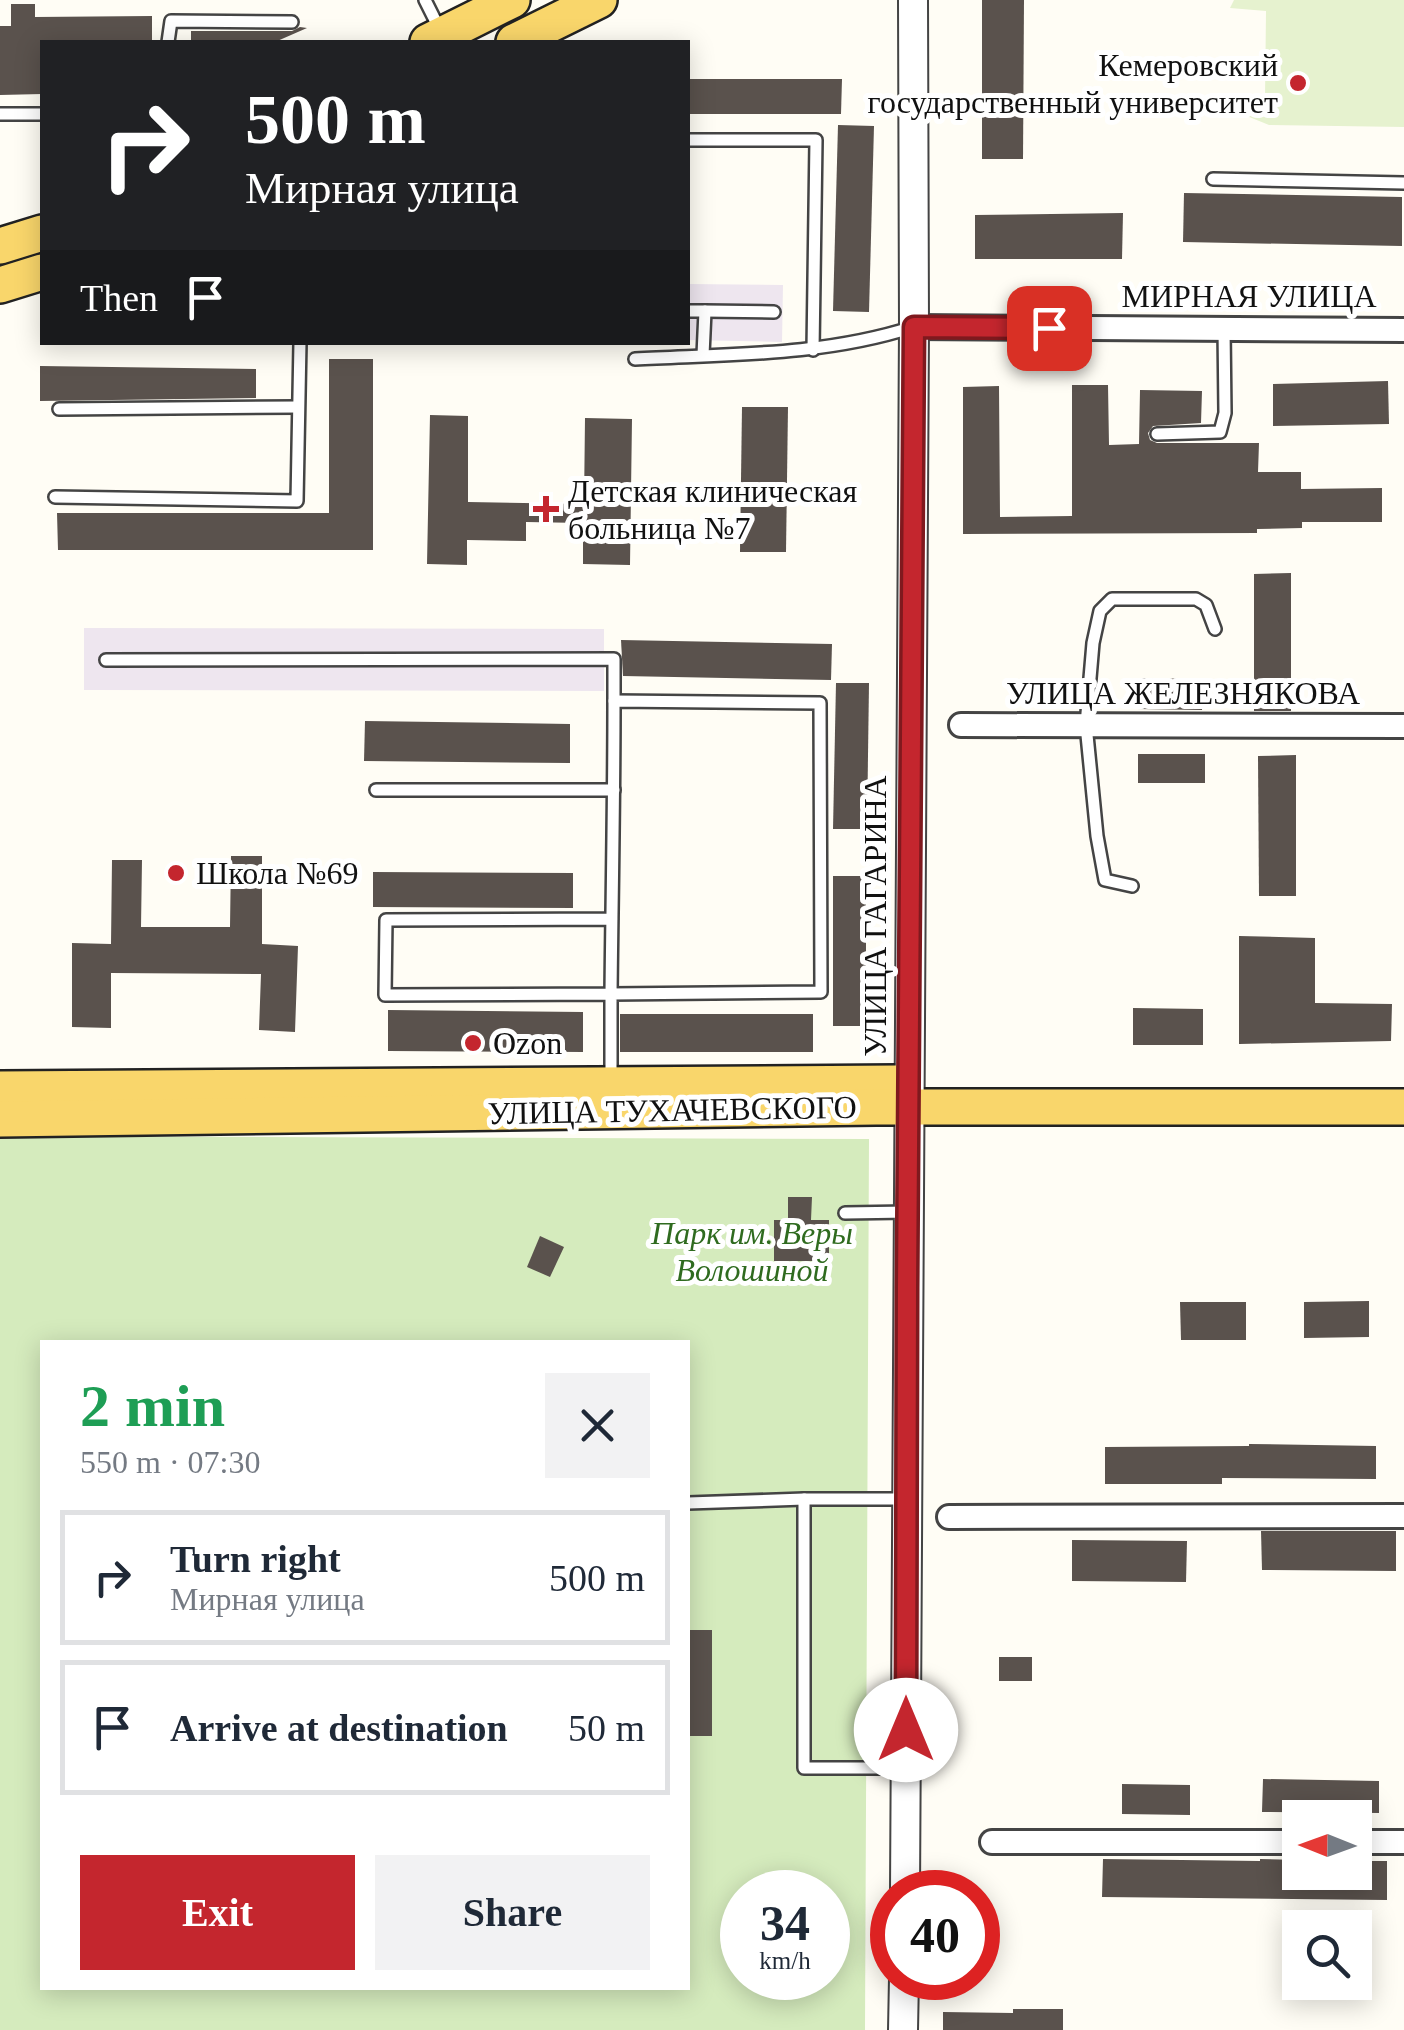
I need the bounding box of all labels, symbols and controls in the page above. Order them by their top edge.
place label: Кемеровский государственный университет [868,47,1278,120]
marker: Кемеровский государственный университет [1287,72,1309,94]
icon: right [80,80,210,210]
text: 500 m [245,81,426,158]
text: Мирная улица [245,163,519,213]
icon: arrive [178,270,233,325]
text: Then [80,277,158,319]
street label: МИРНАЯ УЛИЦА [1122,278,1377,314]
pin [1007,286,1092,371]
icon: arrive [1022,301,1077,356]
place label: Детская клиническая больница №7 [568,473,857,546]
marker: Детская клиническая больница №7 [533,496,559,522]
street label: УЛИЦА ЖЕЛЕЗНЯКОВА [1006,675,1360,711]
street label: УЛИЦА ГАГАРИНА [857,775,893,1057]
place label: Школа №69 [196,855,358,891]
marker: Школа №69 [165,862,187,884]
place label: Ozon [493,1025,562,1061]
marker: Ozon [462,1032,484,1054]
street label: УЛИЦА ТУХАЧЕВСКОГО [487,1089,857,1131]
park label: Парк им. Веры Волошиной [650,1215,853,1288]
text: 2 min [80,1373,225,1439]
button: close [545,1373,650,1478]
text: 550 m · 07:30 [80,1444,260,1480]
text: Turn right [170,1538,341,1580]
icon: right [85,1550,140,1605]
text: 500 m [549,1557,645,1599]
text: Мирная улица [170,1581,365,1617]
position arrow [854,1678,958,1782]
icon: arrive [85,1700,140,1755]
text: Arrive at destination [170,1707,508,1749]
text: 50 m [568,1707,645,1749]
north arrow [1282,1800,1372,1890]
map controls [1282,1800,1372,2000]
button: Exit [80,1855,355,1970]
button: Share [375,1855,650,1970]
speed limit sign: 40 [870,1870,1000,2000]
text: 34 [760,1895,810,1951]
button: search [1282,1910,1372,2000]
text: km/h [759,1947,811,1974]

